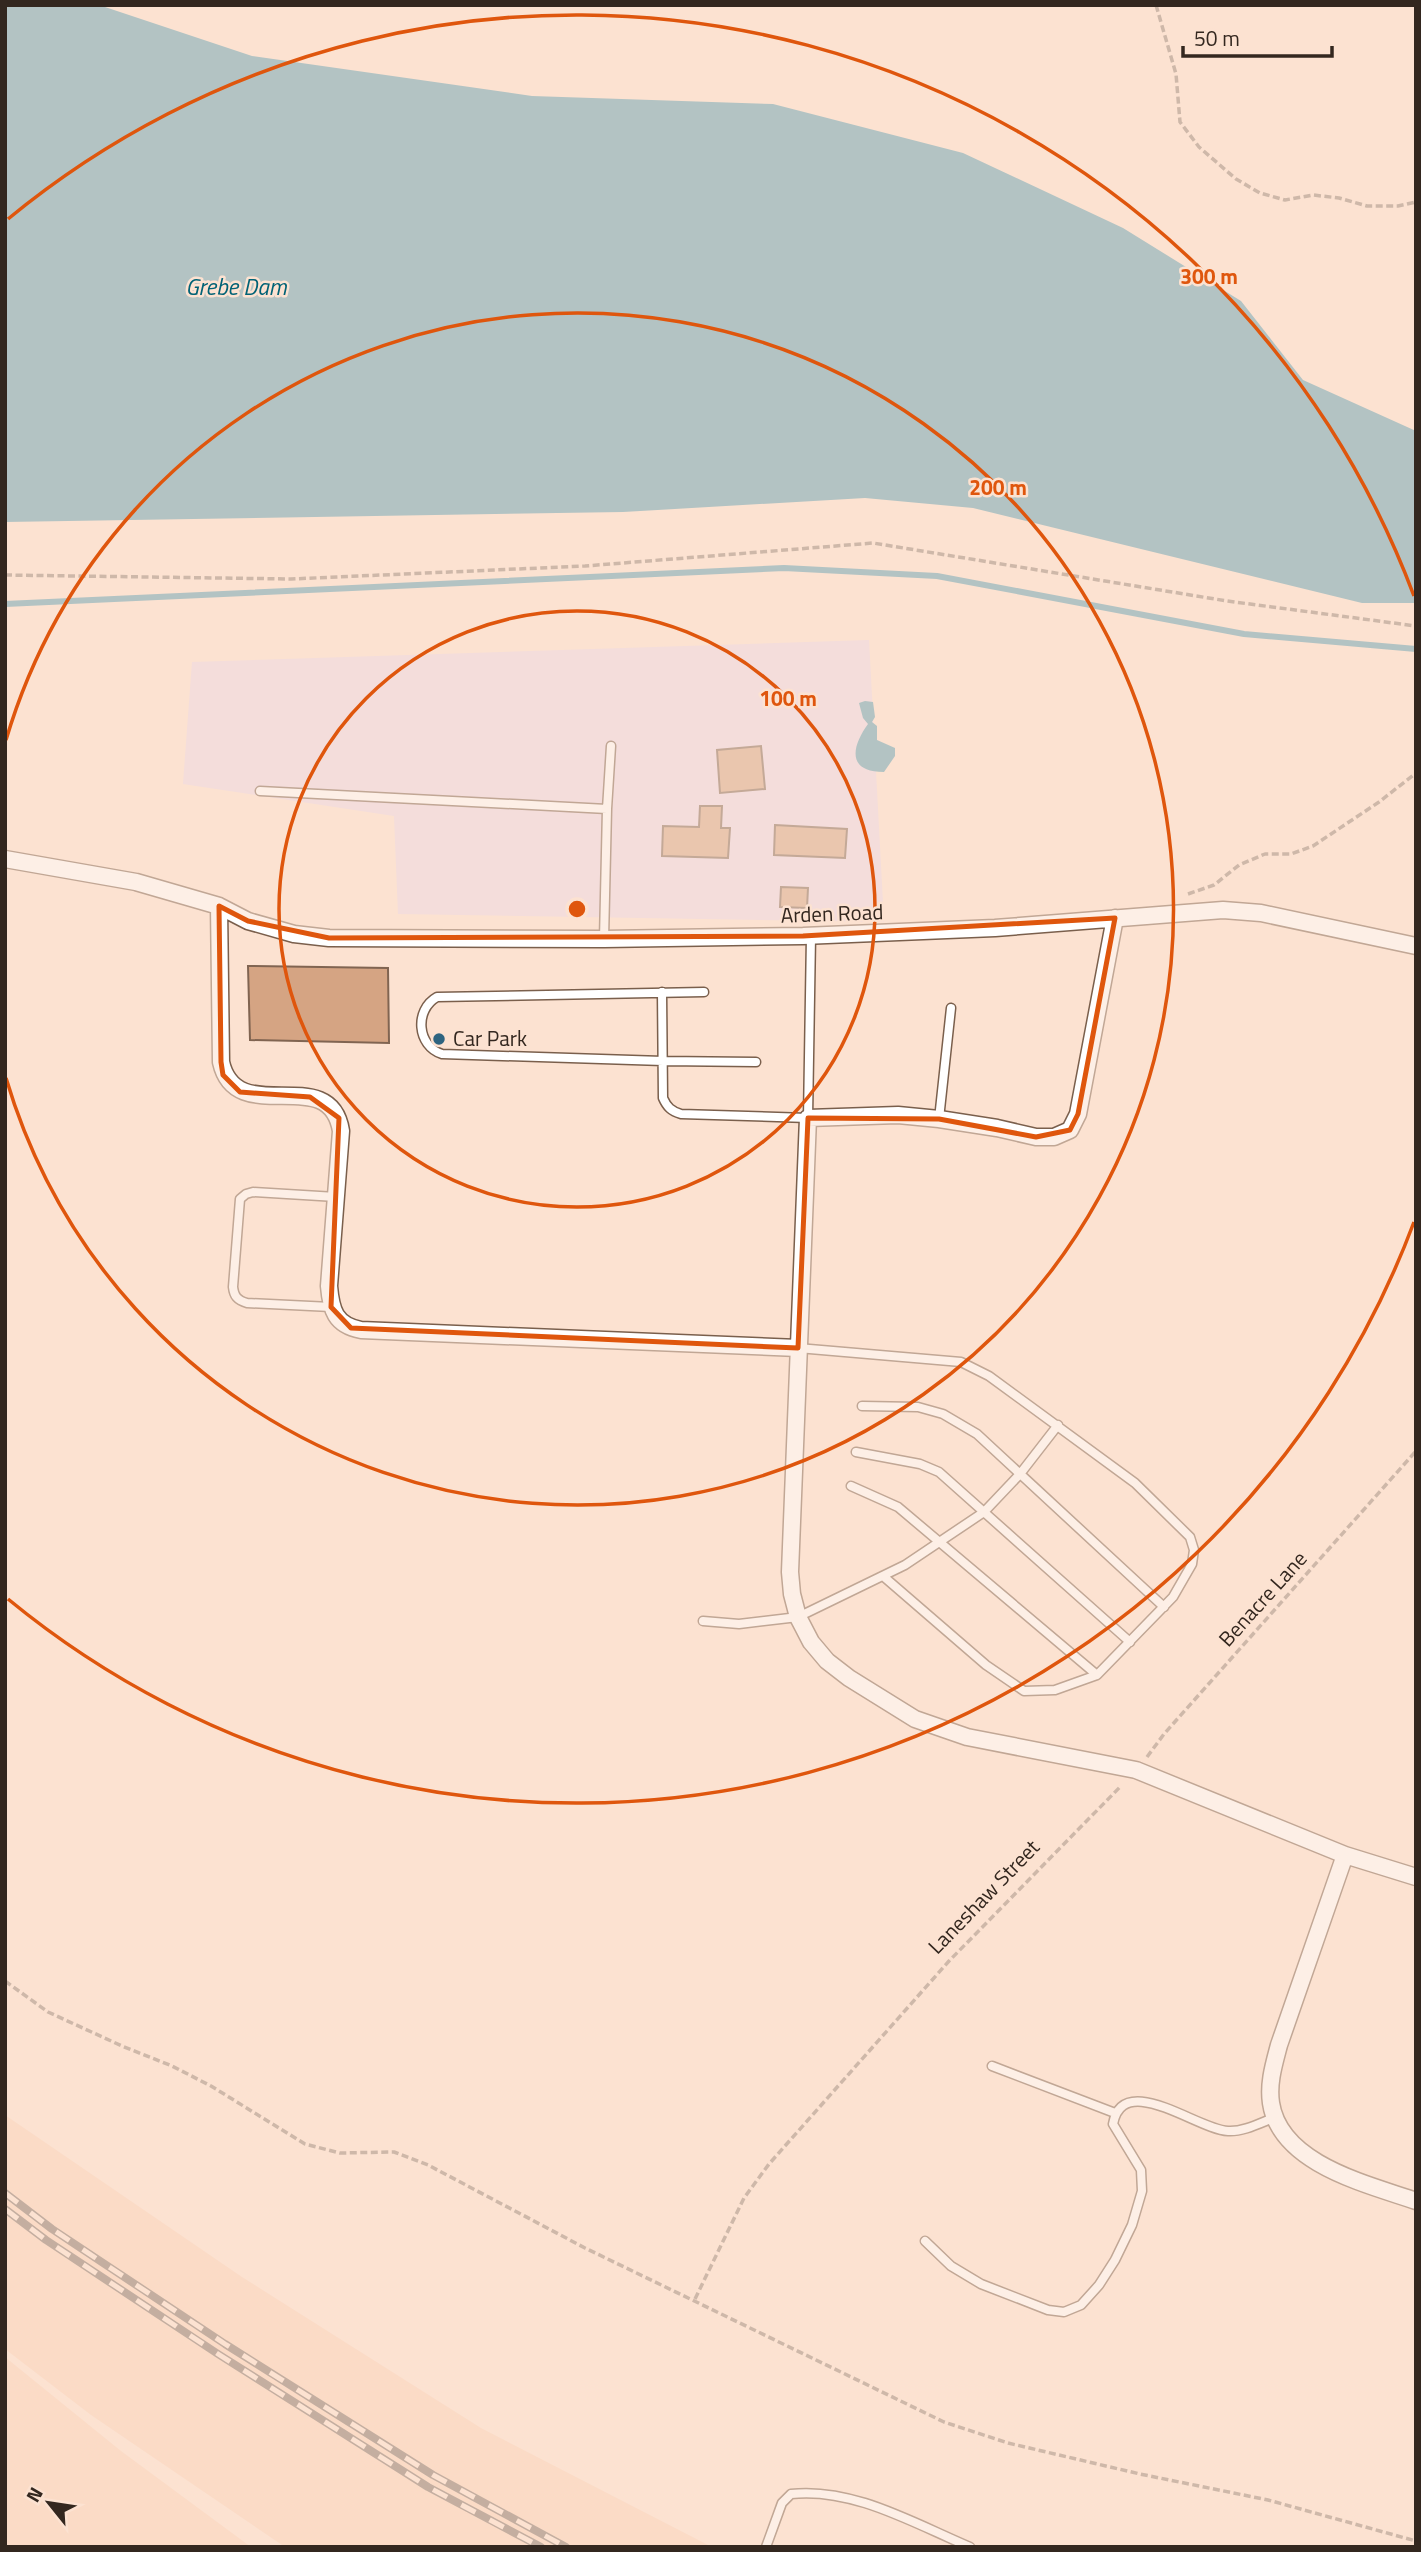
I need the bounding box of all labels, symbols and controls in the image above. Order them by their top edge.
scale bar [1183,14,1332,58]
text: 50 m [1194,22,1240,54]
text: 300 m [1180,260,1238,292]
water label: Grebe Dam [185,269,288,304]
text: 200 m [969,471,1027,503]
text: 100 m [759,682,817,714]
street label: Arden Road [780,895,884,931]
centre of rings [565,897,589,921]
place label: Car Park [453,1022,527,1054]
marker: Car Park [431,1031,447,1047]
street label: Benacre Lane [1210,1543,1314,1653]
street label: Laneshaw Street [920,1831,1047,1961]
north arrow [14,2468,84,2538]
text: N [18,2481,50,2507]

